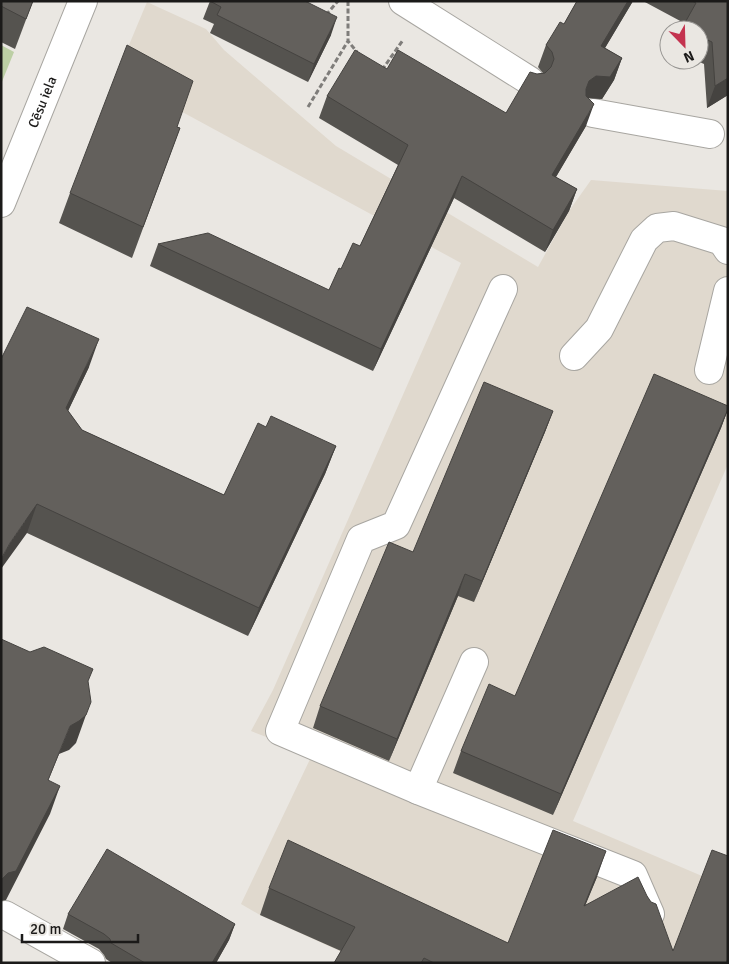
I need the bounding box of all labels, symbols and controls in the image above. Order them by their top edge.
north arrow [659,20,709,70]
text: N [681,47,697,66]
street label: Cēsu iela [24,74,61,131]
scale bar [22,912,139,944]
text: 20 m [30,920,61,938]

